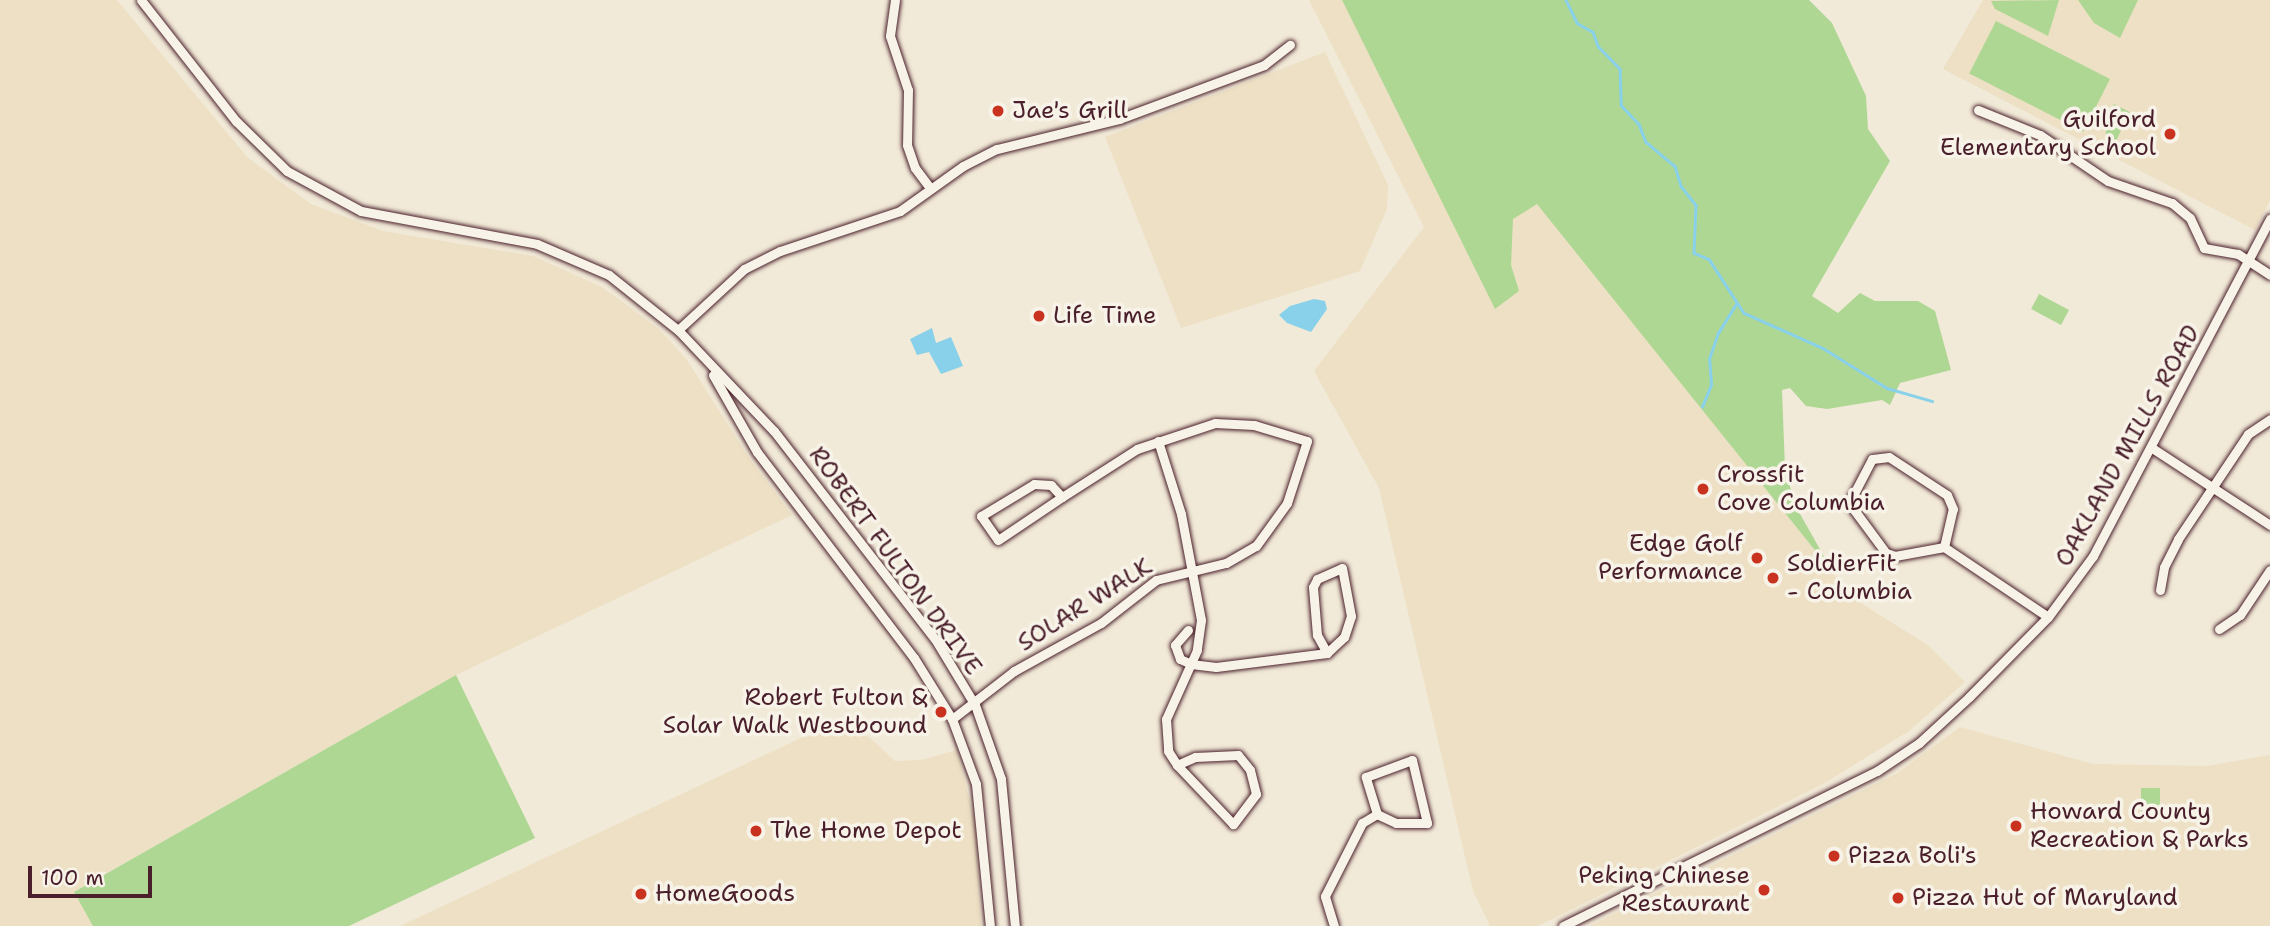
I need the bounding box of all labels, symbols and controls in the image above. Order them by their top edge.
place label: Jae's Grill [1012,97,1128,125]
marker: Jae's Grill [990,103,1006,119]
place label: Guilford Elementary School [1940,106,2156,162]
marker: Guilford Elementary School [2162,126,2178,142]
place label: Life Time [1053,302,1157,330]
marker: Life Time [1031,308,1047,324]
street label: OAKLAND MILLS ROAD [2050,320,2206,572]
street label: ROBERT FULTON DRIVE [802,441,988,681]
place label: Crossfit Cove Columbia [1717,461,1885,517]
marker: Crossfit Cove Columbia [1695,481,1711,497]
place label: Edge Golf Performance [1598,530,1743,586]
marker: Edge Golf Performance [1749,550,1765,566]
place label: SoldierFit - Columbia [1787,550,1912,606]
street label: SOLAR WALK [1013,552,1157,658]
marker: SoldierFit - Columbia [1765,570,1781,586]
place label: Robert Fulton & Solar Walk Westbound [663,684,927,740]
marker: Robert Fulton & Solar Walk Westbound [933,704,949,720]
place label: Howard County Recreation & Parks [2030,798,2249,854]
place label: The Home Depot [770,817,962,845]
marker: Howard County Recreation & Parks [2008,818,2024,834]
marker: The Home Depot [748,823,764,839]
place label: Pizza Boli's [1848,842,1977,870]
marker: Pizza Boli's [1826,848,1842,864]
scale bar [32,852,156,896]
place label: Peking Chinese Restaurant [1578,862,1750,918]
text: 100 m [41,864,104,892]
place label: HomeGoods [655,880,795,908]
marker: Peking Chinese Restaurant [1756,882,1772,898]
place label: Pizza Hut of Maryland [1912,884,2178,912]
marker: HomeGoods [633,886,649,902]
marker: Pizza Hut of Maryland [1890,890,1906,906]

